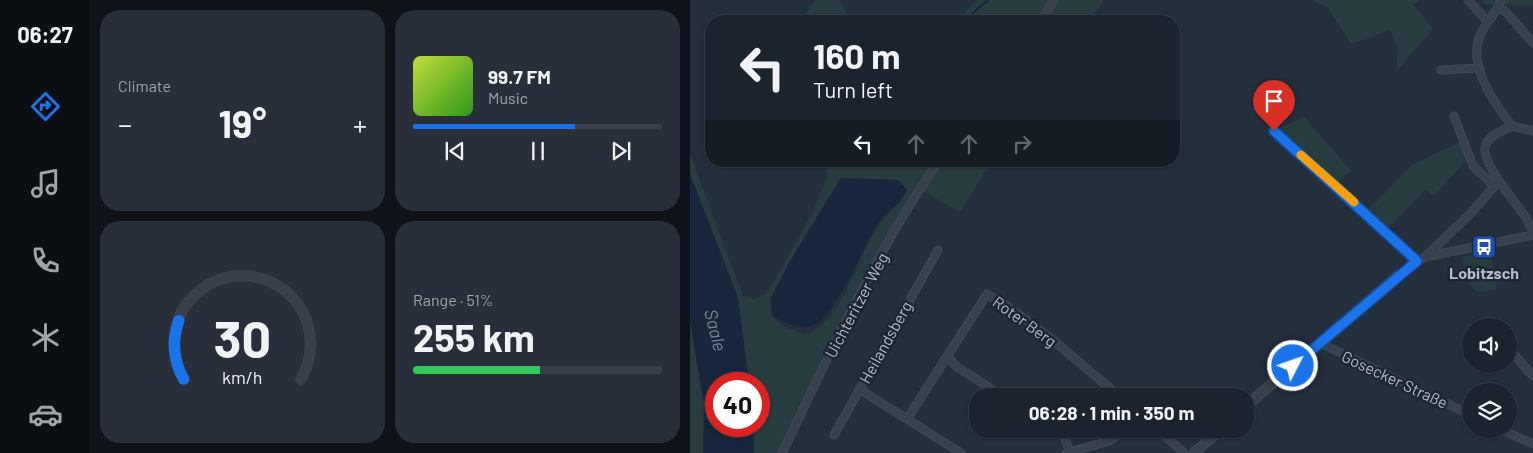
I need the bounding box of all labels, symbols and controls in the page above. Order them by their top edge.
text: 06:27 [17,21,73,47]
text: 160 m [813,34,900,76]
icon: left [730,35,795,100]
text: 99.7 FM [488,65,551,88]
text: Climate [118,76,171,95]
text: Turn left [813,76,893,102]
pin [1253,80,1295,131]
icon: arrive [1260,87,1288,115]
text: Music [488,88,528,107]
icon: directions [28,89,63,124]
text: 19° [219,100,266,146]
text: − [118,107,132,141]
text: + [353,107,367,141]
icon: left [849,130,877,158]
icon: ahead [902,130,930,158]
icon: ahead [955,130,983,158]
icon: right [1008,130,1036,158]
icon: previous [441,137,469,165]
icon: pause [524,137,552,165]
icon: next [607,137,635,165]
icon: music [28,166,63,201]
bus stop icon: Lobitzsch [1471,234,1497,260]
icon: phone [28,243,63,278]
street label: Uichteritzer Weg [820,249,892,361]
place label: Lobitzsch [1449,263,1519,282]
text: Range · 51% [413,290,493,309]
street label: Roter Berg [989,291,1061,351]
street label: Heilandsberg [855,298,915,386]
text: 30 [214,306,271,368]
water label: Saale [700,307,732,353]
text: 255 km [413,314,535,360]
map controls [1462,318,1517,438]
button: sound [1462,318,1517,373]
icon: climate [28,320,63,355]
position arrow [1266,339,1318,391]
street label: Gosecker Straße [1339,346,1451,412]
text: km/h [222,366,263,388]
speed limit sign: 40 [705,372,770,437]
button: layers [1462,383,1517,438]
icon: car [28,397,63,432]
text: 06:28 · 1 min · 350 m [1029,401,1194,424]

